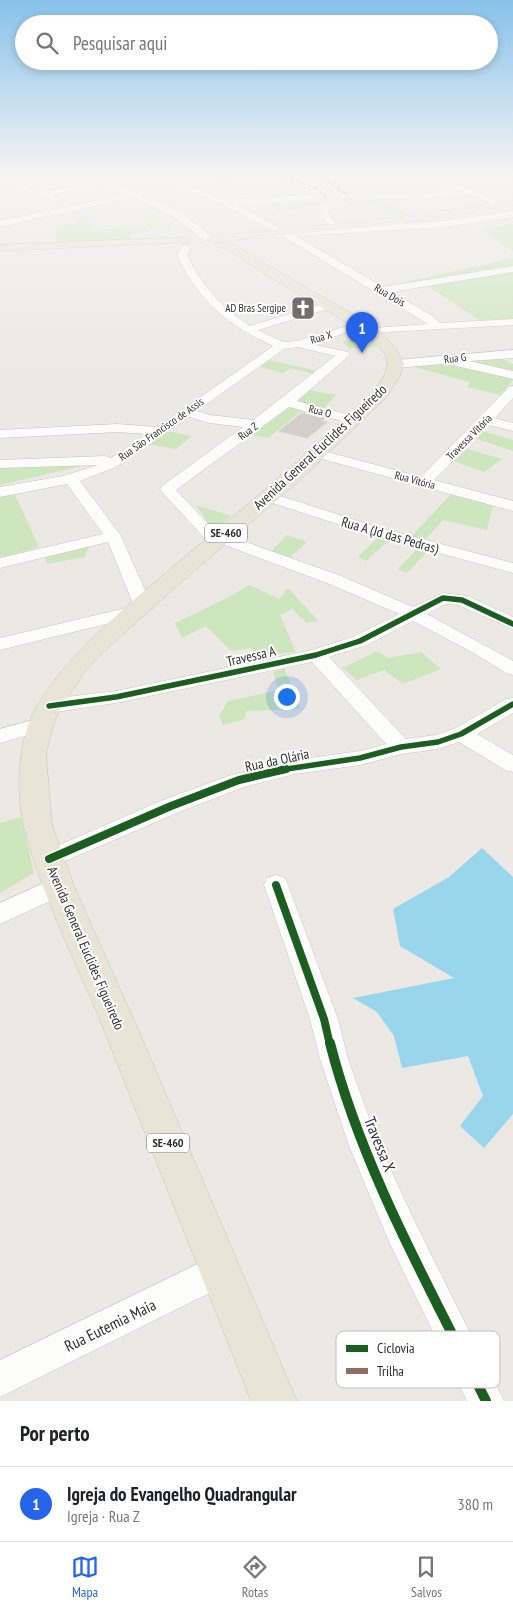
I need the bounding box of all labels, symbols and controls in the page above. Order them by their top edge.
search box [15,15,498,70]
icon: search [33,29,61,57]
text: Pesquisar aqui [73,31,167,55]
street label: Rua Dois [372,281,408,310]
church icon: AD Bras Sergipe [290,295,316,321]
place label: AD Bras Sergipe [225,301,286,315]
pin: 1 [346,312,378,353]
street label: Rua X [308,327,334,347]
street label: Rua G [443,350,467,366]
street label: Avenida General Euclides Figueiredo [250,380,390,514]
street label: Rua São Francisco de Assis [116,394,206,464]
street label: Rua O [307,401,333,421]
street label: Travessa Vitória [443,411,495,463]
street label: Rua Z [235,419,261,443]
street label: Rua Vitória [393,468,437,492]
street label: Rua A (Jd das Pedras) [339,513,441,558]
road number: SE-460 [205,524,247,542]
street label: Travessa A [225,642,278,670]
your location [274,684,300,710]
street label: Rua da Olária [243,744,311,776]
street label: Avenida General Euclides Figueiredo [43,864,129,1032]
street label: Travessa X [360,1114,400,1174]
road number: SE-460 [147,1134,189,1152]
street label: Rua Eutemia Maia [61,1294,159,1356]
legend [336,1331,500,1388]
text: Ciclovia [377,1339,415,1357]
text: Trilha [377,1362,404,1380]
text: Por perto [20,1420,90,1447]
text: Igreja do Evangelho Quadrangular [67,1482,297,1506]
text: 1 [32,1494,40,1514]
text: 380 m [458,1494,493,1514]
text: Igreja · Rua Z [67,1506,140,1526]
tab: Mapa [71,1553,99,1601]
tab: Rotas [241,1553,269,1601]
tab: Salvos [411,1553,442,1601]

